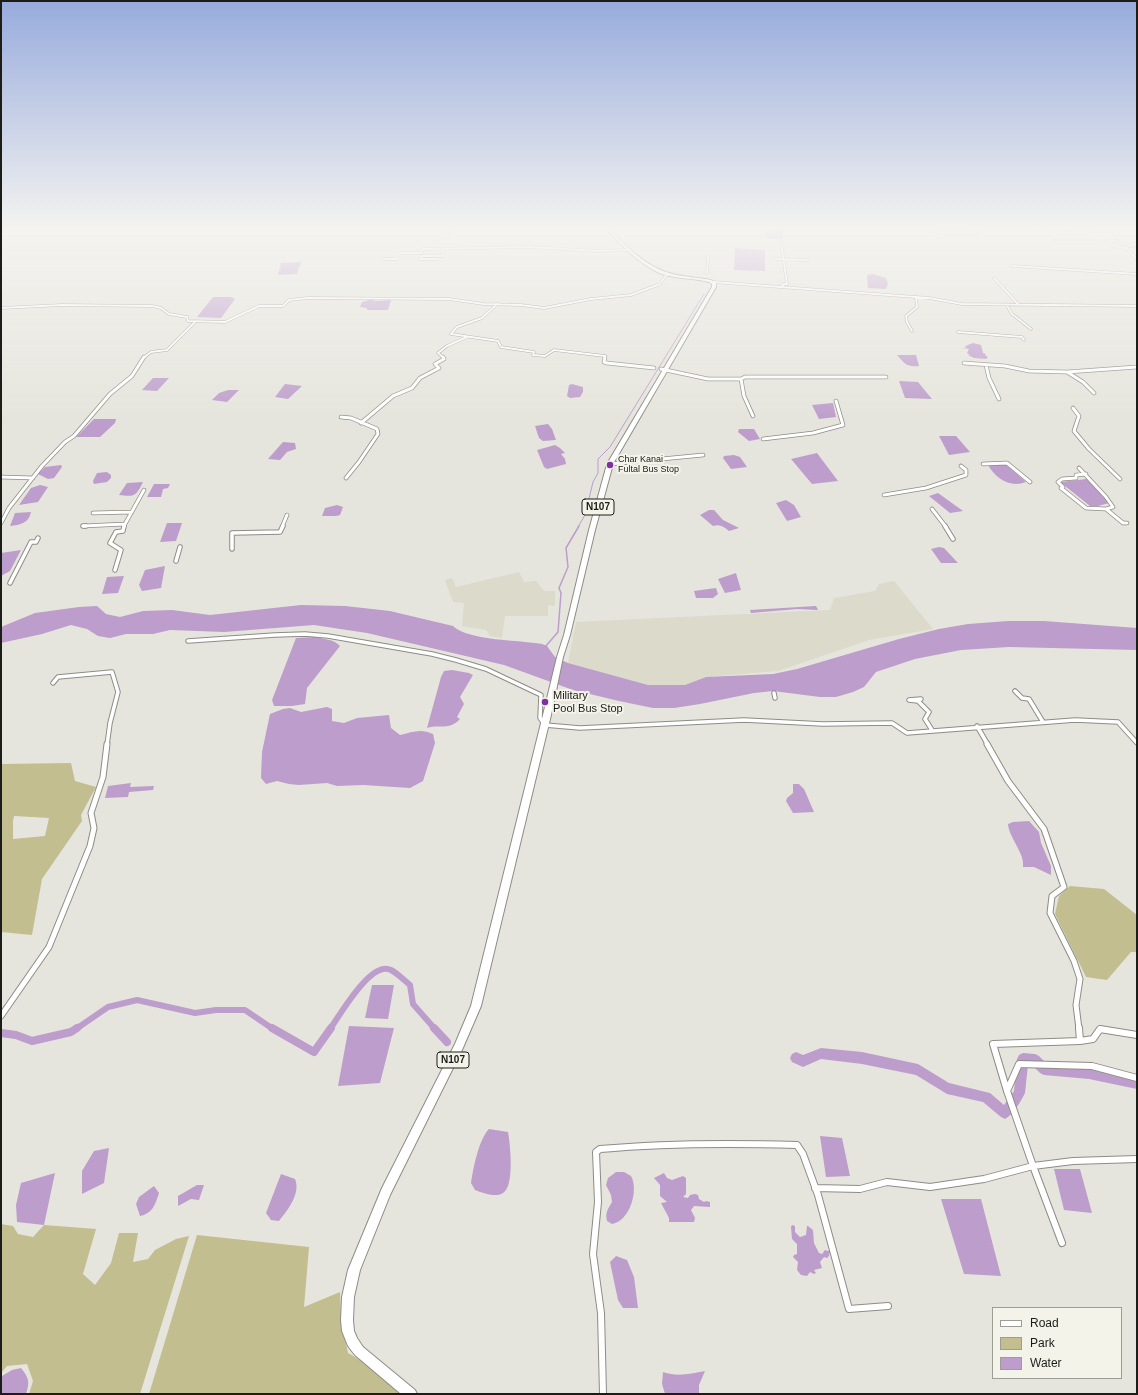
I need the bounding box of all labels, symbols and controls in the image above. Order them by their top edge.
place label: Char Kanai Fultal Bus Stop [618,455,679,476]
marker: Char Kanai Fultal Bus Stop [605,460,615,470]
road number: N107 [582,499,614,515]
place label: Military Pool Bus Stop [553,689,623,715]
marker: Military Pool Bus Stop [540,697,550,707]
road number: N107 [437,1052,469,1068]
legend [992,1307,1122,1379]
text: Road [1030,1316,1059,1330]
text: Park [1030,1336,1055,1350]
text: Water [1030,1356,1062,1370]

